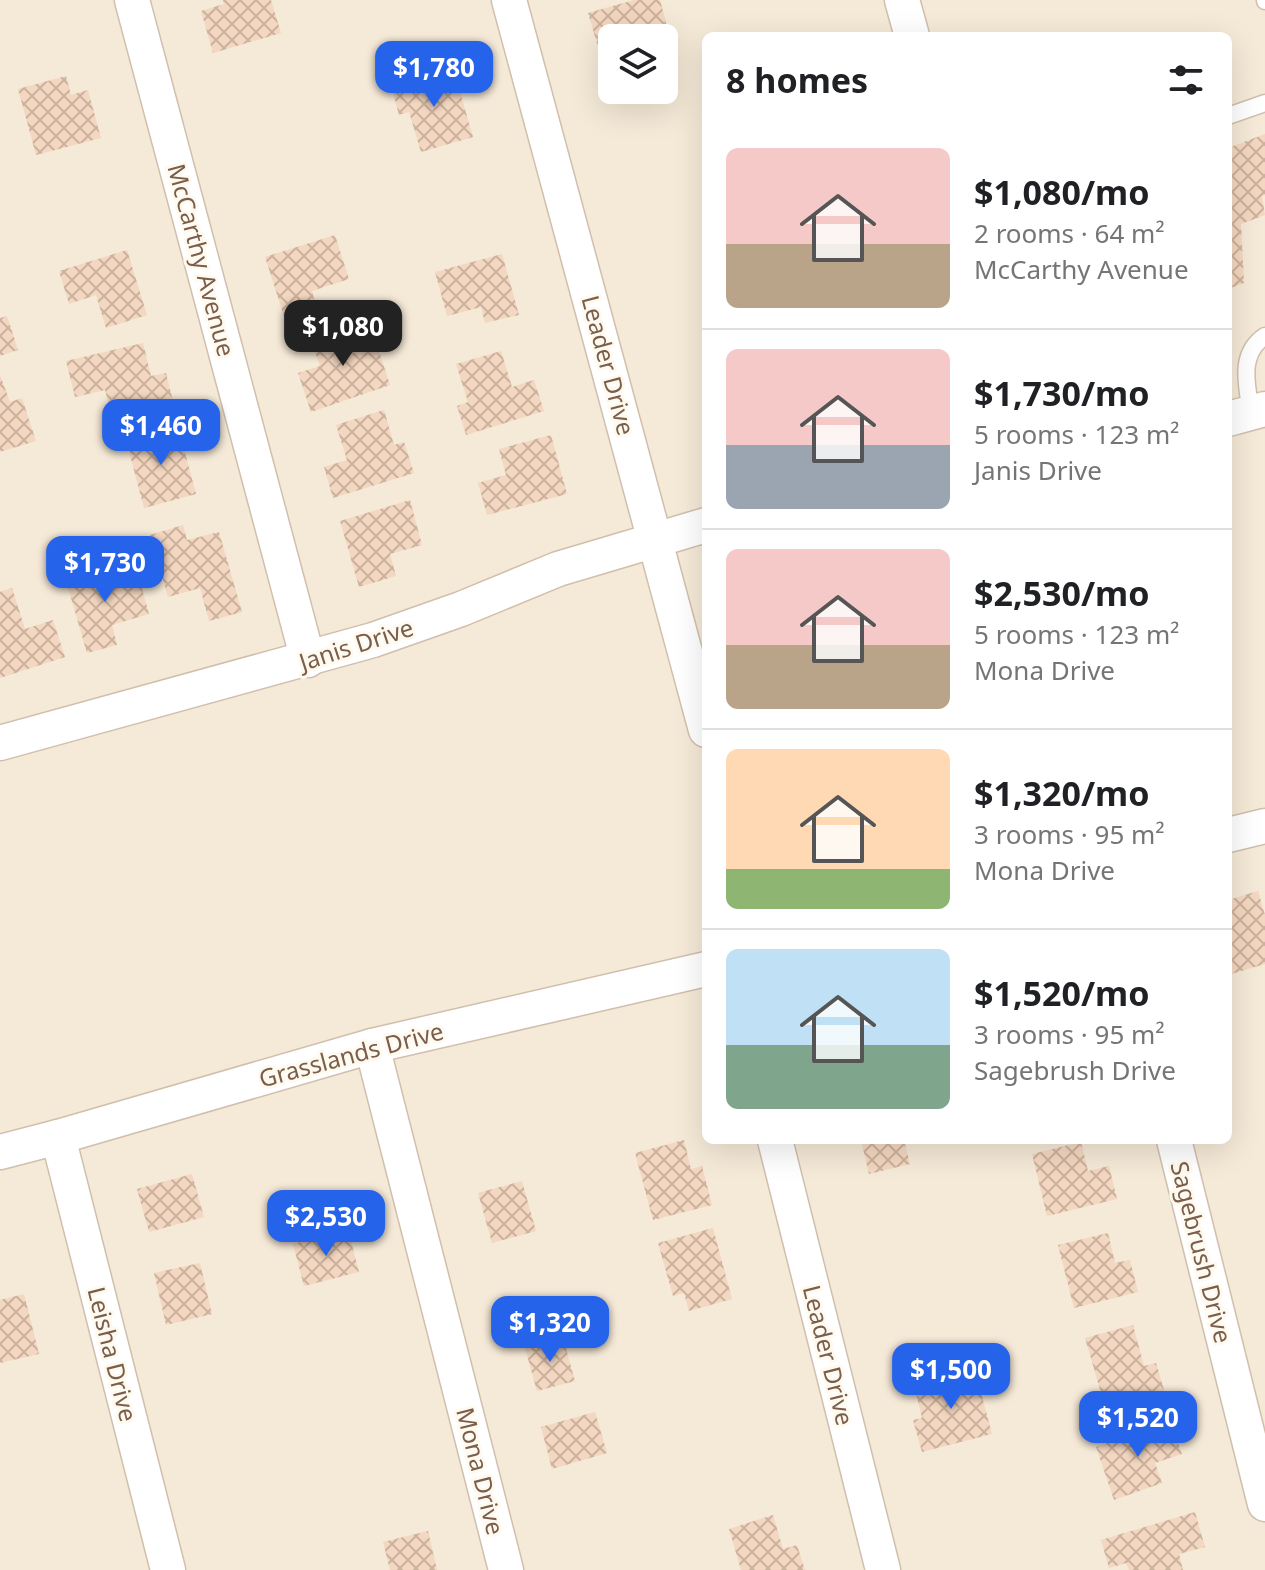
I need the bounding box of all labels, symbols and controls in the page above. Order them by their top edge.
map controls [598,24,678,104]
button: layers [598,24,678,104]
pin: $1,780 [369,41,499,109]
text: $1,780 [393,49,475,85]
text: 8 homes [726,57,868,103]
icon: filters [1164,58,1208,102]
street label: McCarthy Avenue [160,160,244,360]
text: $1,080/mo [974,169,1149,215]
icon: home [790,180,886,276]
text: 2 rooms · 64 m² [974,215,1164,251]
text: McCarthy Avenue [974,251,1189,287]
street label: Leader Drive [575,291,643,439]
pin: $1,080 [278,300,408,368]
text: $1,080 [302,308,384,344]
text: $1,730/mo [974,370,1149,416]
icon: home [790,381,886,477]
pin: $1,460 [96,399,226,467]
text: $1,460 [120,407,202,443]
text: 5 rooms · 123 m² [974,416,1179,452]
text: Janis Drive [974,452,1102,488]
pin: $1,730 [40,536,170,604]
text: $1,730 [64,544,146,580]
text: $2,530/mo [974,570,1149,616]
icon: home [790,581,886,677]
street label: Janis Drive [293,610,417,679]
text: 5 rooms · 123 m² [974,616,1179,652]
text: Mona Drive [974,652,1115,688]
text: $1,320/mo [974,770,1149,816]
icon: home [790,781,886,877]
text: 3 rooms · 95 m² [974,816,1164,852]
text: Mona Drive [974,852,1115,888]
text: $1,520/mo [974,970,1149,1016]
icon: home [790,981,886,1077]
street label: Grasslands Drive [255,1014,447,1094]
text: 3 rooms · 95 m² [974,1016,1164,1052]
text: Sagebrush Drive [974,1052,1176,1088]
street label: Sagebrush Drive [1163,1158,1241,1346]
pin: $2,530 [261,1190,391,1258]
text: $2,530 [285,1198,367,1234]
street label: Leader Drive [796,1281,862,1429]
street label: Leisha Drive [80,1283,146,1425]
pin: $1,320 [485,1296,615,1364]
text: $1,320 [509,1304,591,1340]
pin: $1,500 [886,1343,1016,1411]
text: $1,500 [910,1351,992,1387]
pin: $1,520 [1073,1391,1203,1459]
text: $1,520 [1097,1399,1179,1435]
street label: Mona Drive [449,1404,513,1538]

